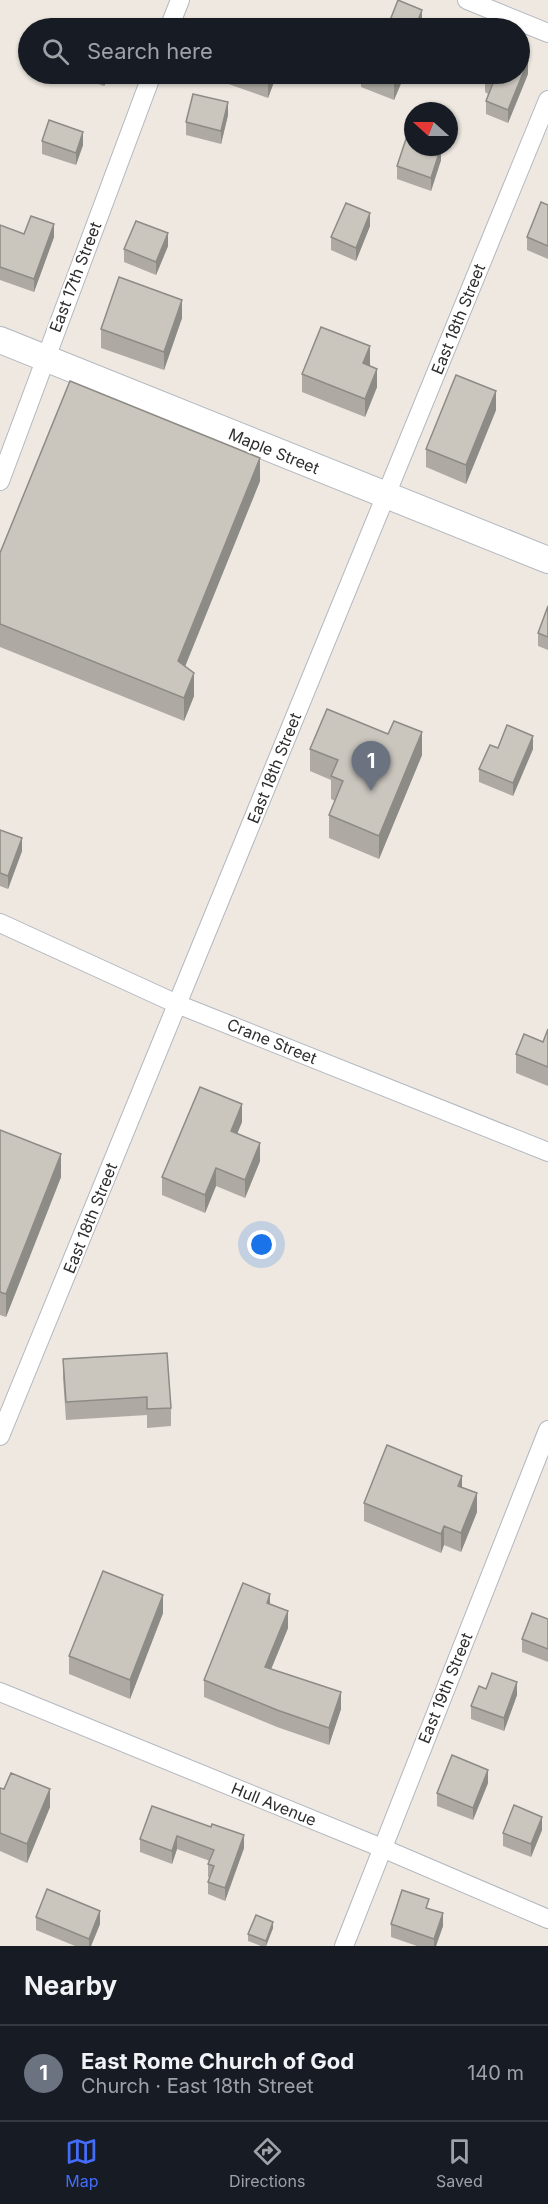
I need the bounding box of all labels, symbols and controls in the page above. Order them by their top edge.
search box [18,18,530,84]
icon: search [39,35,72,68]
text: Search here [87,38,213,64]
north arrow [404,102,458,156]
street label: East 17th Street [45,219,105,335]
street label: East 18th Street [427,261,489,377]
street label: Maple Street [226,424,322,478]
street label: East 18th Street [243,710,305,826]
pin: 1 [352,742,391,791]
street label: Crane Street [224,1014,320,1068]
street label: East 18th Street [59,1160,121,1276]
your location [247,1230,276,1259]
street label: East 19th Street [414,1630,476,1746]
street label: Hull Avenue [229,1778,319,1830]
text: Nearby [24,1970,117,2001]
text: East Rome Church of God [81,2048,354,2074]
text: 1 [39,2061,48,2085]
text: 140 m [467,2061,524,2085]
text: Church · East 18th Street [81,2074,314,2098]
tab: Map [65,2135,99,2191]
tab: Directions [229,2135,305,2191]
tab: Saved [436,2135,483,2191]

